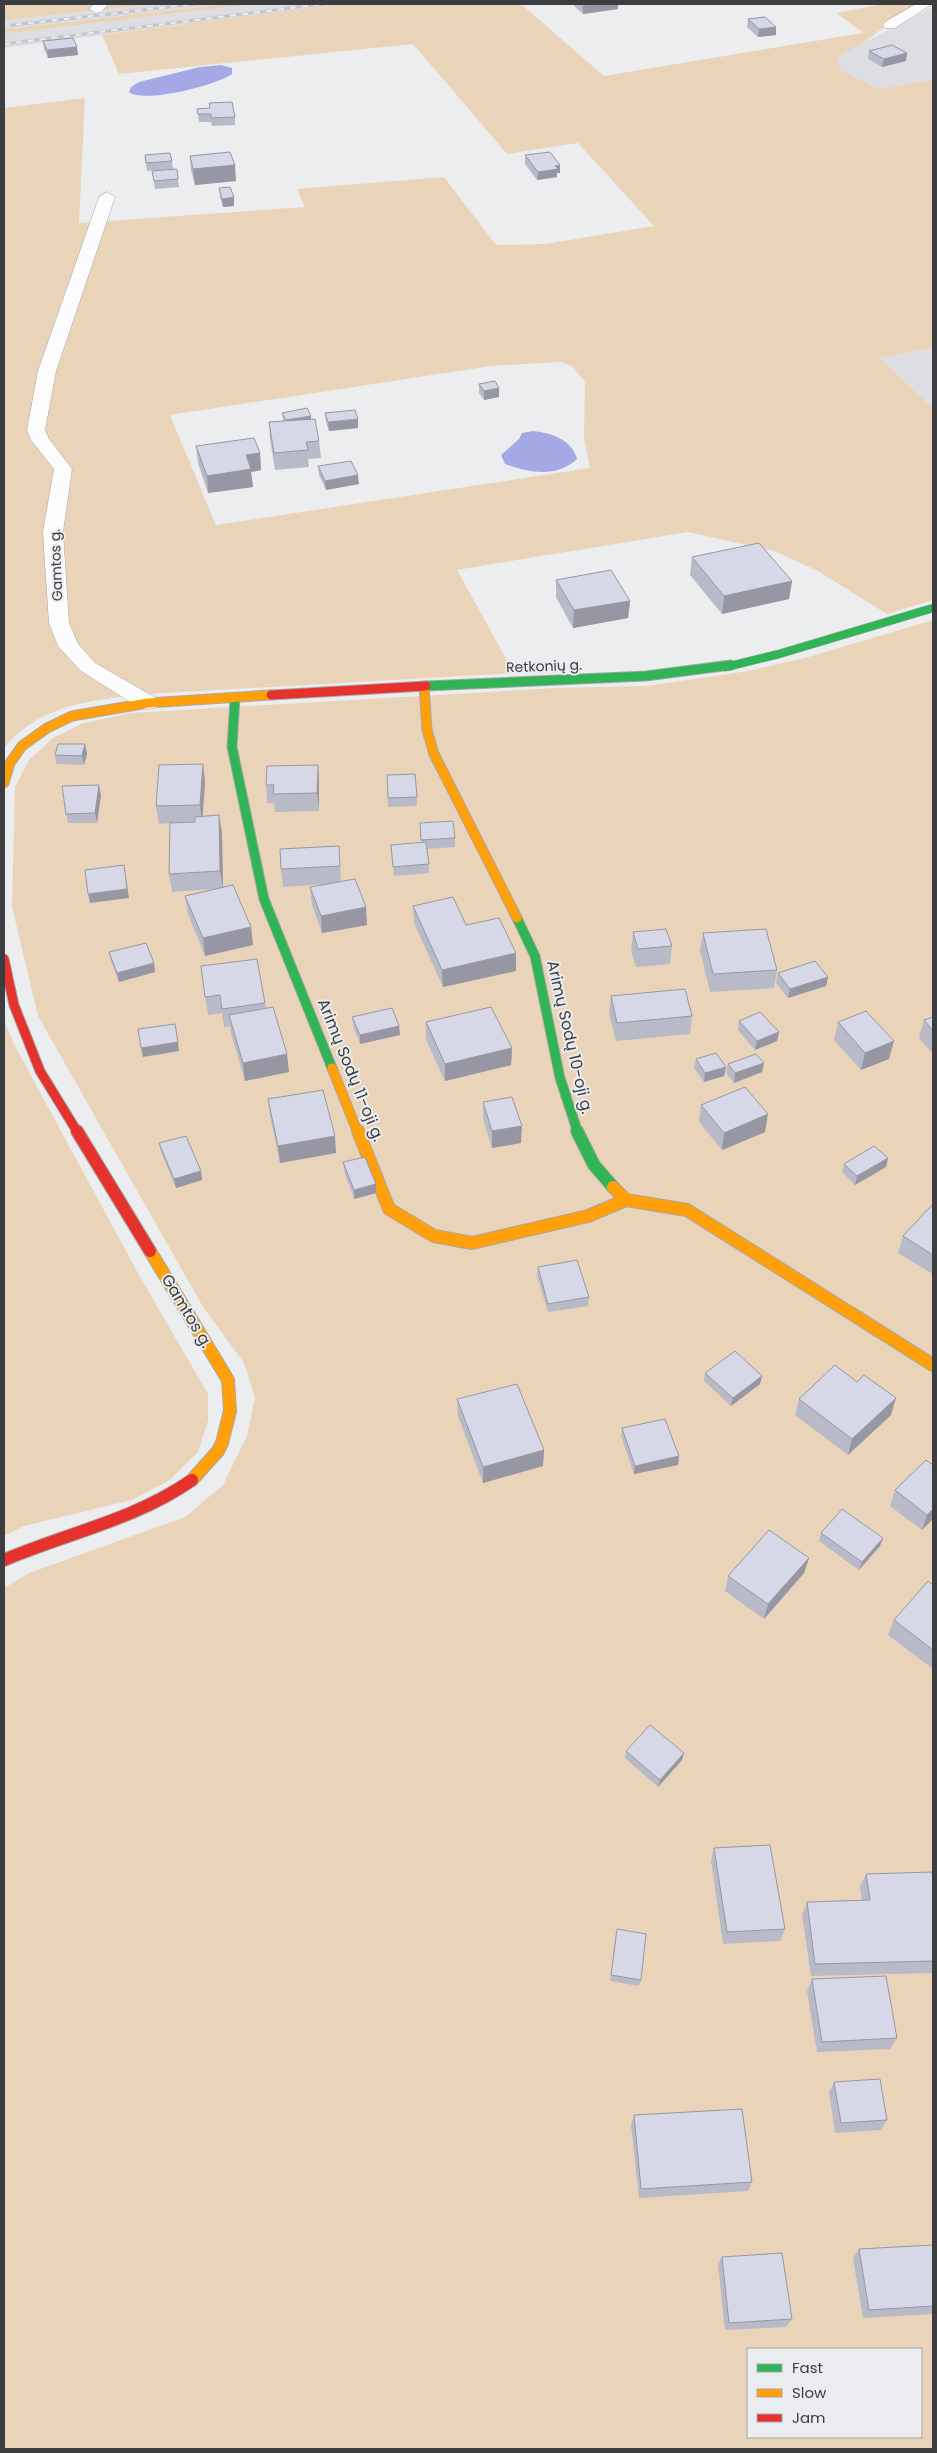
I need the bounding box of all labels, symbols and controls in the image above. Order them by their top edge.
street label: Gamtos g. [45,528,67,601]
street label: Retkonių g. [506,655,582,677]
street label: Arimų Sodų 10-oji g. [541,958,599,1116]
street label: Arimų Sodų 11-oji g. [312,995,390,1145]
street label: Gamtos g. [156,1270,218,1352]
legend [747,2348,922,2438]
text: Fast [792,2357,823,2378]
text: Slow [792,2382,827,2403]
text: Jam [792,2407,826,2428]

